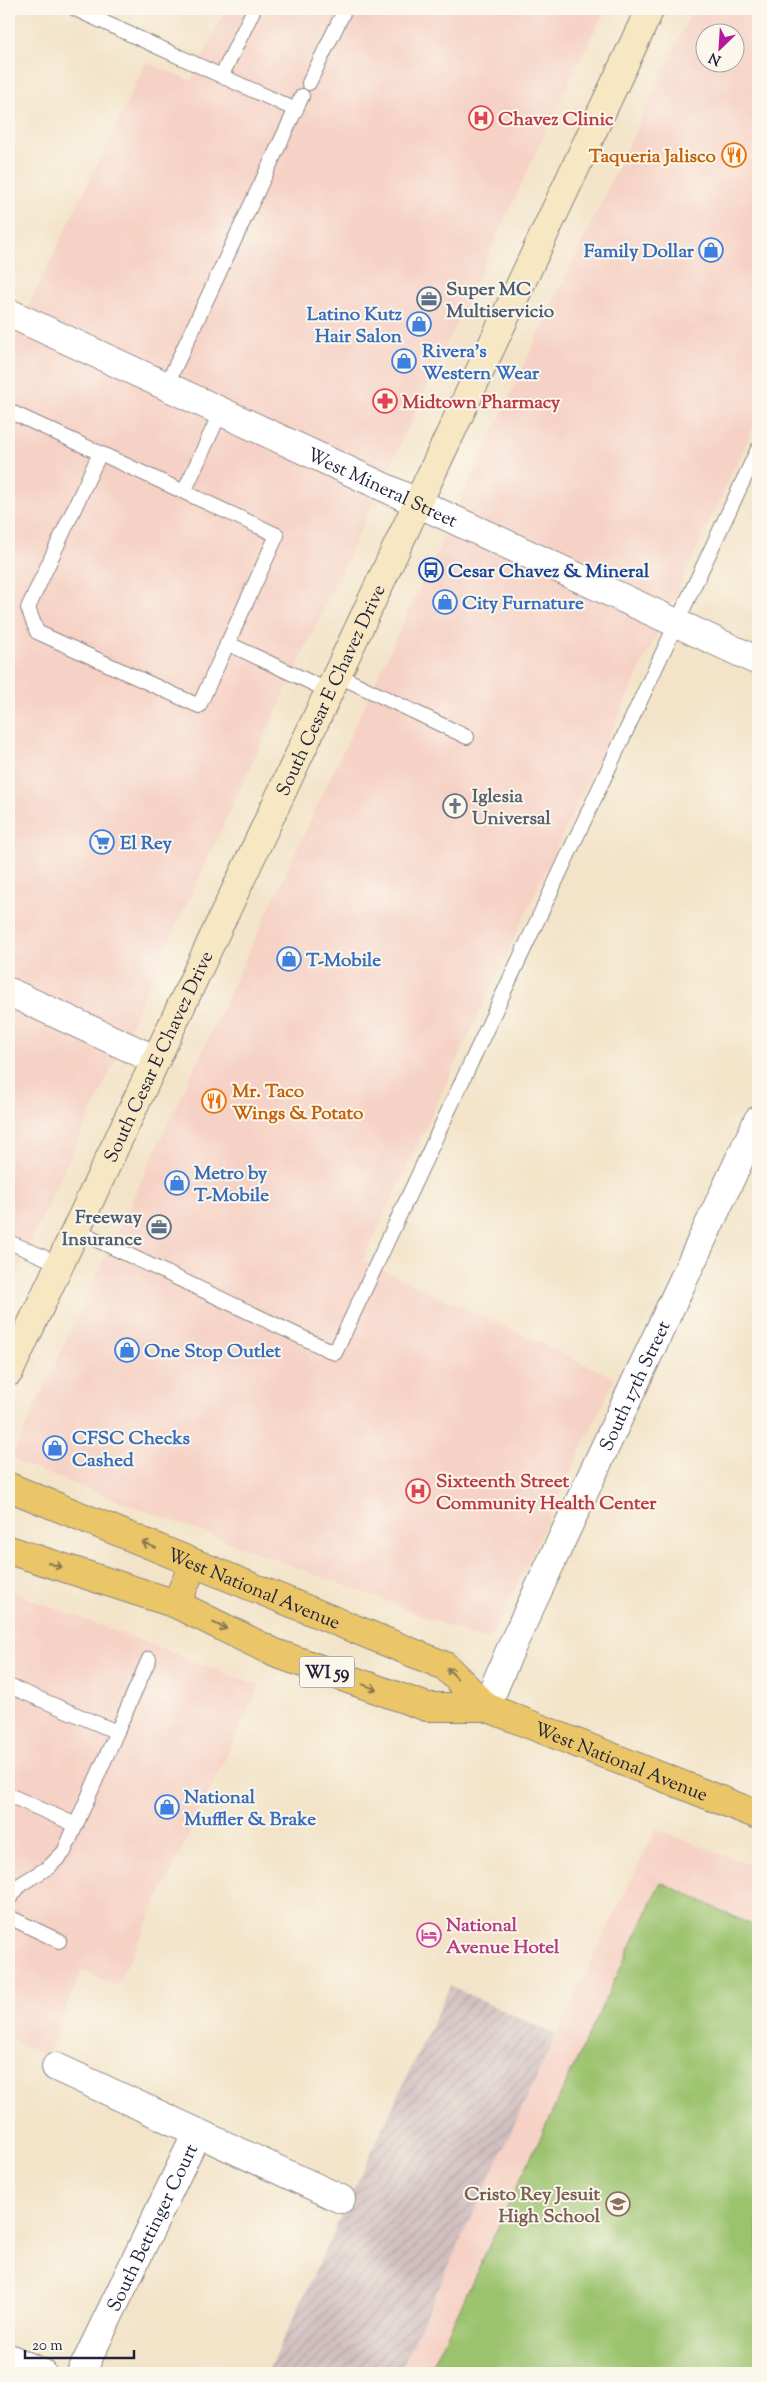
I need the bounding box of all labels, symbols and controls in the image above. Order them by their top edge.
north arrow [694,22,744,72]
text: N [706,47,725,69]
hospital icon: Chavez Clinic [468,105,494,131]
place label: Chavez Clinic [498,107,614,134]
restaurant icon: Taqueria Jalisco [721,142,747,168]
place label: Taqueria Jalisco [589,144,717,171]
shop icon: Family Dollar [698,237,724,263]
place label: Family Dollar [584,239,695,266]
place label: Super MC Multiservicio [446,277,555,326]
office icon: Super MC Multiservicio [416,286,442,312]
place label: Latino Kutz Hair Salon [307,302,403,351]
shop icon: Latino Kutz Hair Salon [406,311,432,337]
place label: Rivera's Western Wear [422,339,540,388]
shop icon: Rivera's Western Wear [391,348,417,374]
pharmacy icon: Midtown Pharmacy [372,388,398,414]
place label: Midtown Pharmacy [402,390,561,417]
street label: West Mineral Street [302,442,462,536]
bus stop icon: Cesar Chavez & Mineral [418,557,444,583]
place label: Cesar Chavez & Mineral [448,559,650,586]
street label: South Cesar E Chavez Drive [271,580,394,801]
shop icon: City Furnature [432,589,458,615]
place label: City Furnature [462,591,584,618]
place label: Iglesia Universal [472,784,552,833]
church icon: Iglesia Universal [442,793,468,819]
supermarket icon: El Rey [89,829,115,855]
place label: El Rey [120,831,172,858]
shop icon: T-Mobile [276,946,302,972]
street label: South Cesar E Chavez Drive [98,947,221,1168]
place label: T-Mobile [306,948,381,975]
place label: Mr. Taco Wings & Potato [232,1079,364,1128]
restaurant icon: Mr. Taco Wings & Potato [201,1088,227,1114]
place label: Metro by T-Mobile [194,1161,269,1210]
shop icon: Metro by T-Mobile [164,1170,190,1196]
place label: Freeway Insurance [62,1205,143,1254]
office icon: Freeway Insurance [146,1214,172,1240]
street label: South 17th Street [594,1316,678,1456]
shop icon: One Stop Outlet [114,1337,140,1363]
place label: One Stop Outlet [144,1339,281,1366]
place label: CFSC Checks Cashed [72,1426,191,1475]
shop icon: CFSC Checks Cashed [42,1435,68,1461]
place label: Sixteenth Street Community Health Center [436,1469,657,1518]
hospital icon: Sixteenth Street Community Health Center [405,1478,431,1504]
one-way arrow [142,1539,157,1549]
street label: West National Avenue [163,1542,344,1638]
one-way arrow [47,1561,62,1570]
one-way arrow [212,1621,227,1631]
road number: WI 59 [300,1656,354,1688]
one-way arrow [446,1666,458,1679]
one-way arrow [362,1683,377,1692]
street label: West National Avenue [530,1716,712,1810]
place label: National Muffler & Brake [184,1785,316,1834]
shop icon: National Muffler & Brake [154,1794,180,1820]
place label: National Avenue Hotel [446,1913,560,1962]
hotel icon: National Avenue Hotel [416,1922,442,1948]
street label: South Bettinger Court [102,2139,206,2317]
place label: Cristo Rey Jesuit High School [464,2182,601,2231]
school or university icon: Cristo Rey Jesuit High School [605,2191,631,2217]
scale bar [25,2327,134,2359]
text: 20 m [32,2336,63,2357]

